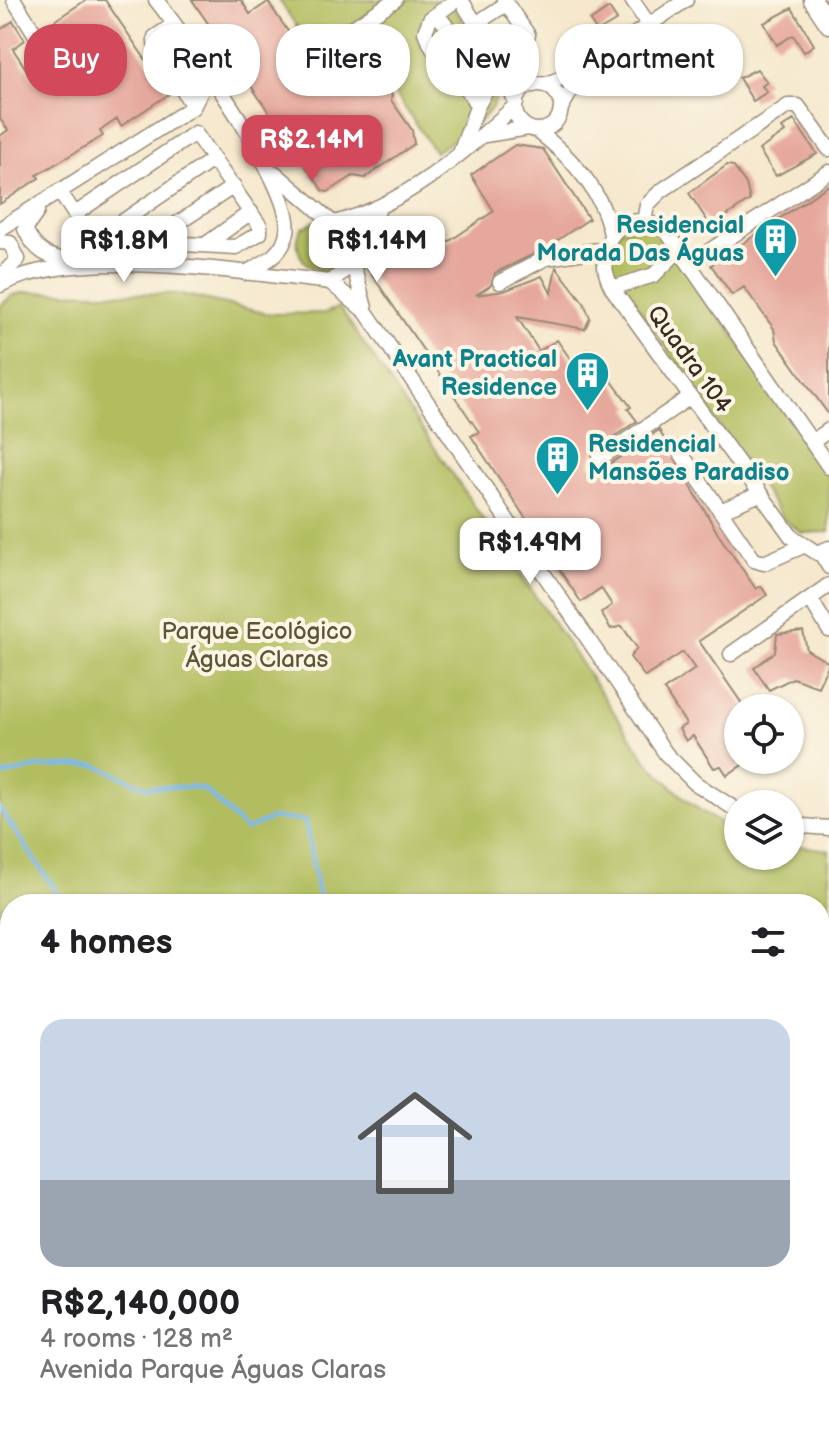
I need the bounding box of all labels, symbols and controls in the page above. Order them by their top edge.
chip: Buy [24,24,127,96]
chip: Rent [143,24,260,96]
chip: Filters [276,24,410,96]
chip: New [426,24,539,96]
chip: Apartment [555,24,743,96]
pin: R$2.14M [238,115,386,183]
text: R$2.14M [260,125,364,156]
place label: Residencial Morada Das Águas [536,211,744,268]
building icon: Residencial Morada Das Águas [751,215,799,278]
pin: R$1.8M [59,216,189,284]
pin: R$1.14M [303,216,451,284]
text: R$1.8M [79,226,169,257]
text: R$1.14M [327,226,427,257]
street label: Quadra 104 [641,300,738,419]
place label: Avant Practical Residence [392,345,557,402]
building icon: Avant Practical Residence [564,349,612,412]
place label: Residencial Mansões Paradiso [588,430,789,487]
building icon: Residencial Mansões Paradiso [533,434,581,497]
pin: R$1.49M [456,518,604,586]
text: R$1.49M [478,528,582,559]
park label: Parque Ecológico Águas Claras [162,617,352,674]
map controls [724,694,804,870]
button: locate [724,694,804,774]
button: layers [724,790,804,870]
icon: filters [746,920,790,964]
text: 4 homes [40,922,172,963]
icon: home [343,1071,487,1215]
text: R$2,140,000 [40,1283,240,1324]
text: 4 rooms · 128 m² [40,1324,233,1355]
text: Avenida Parque Águas Claras [40,1355,386,1386]

